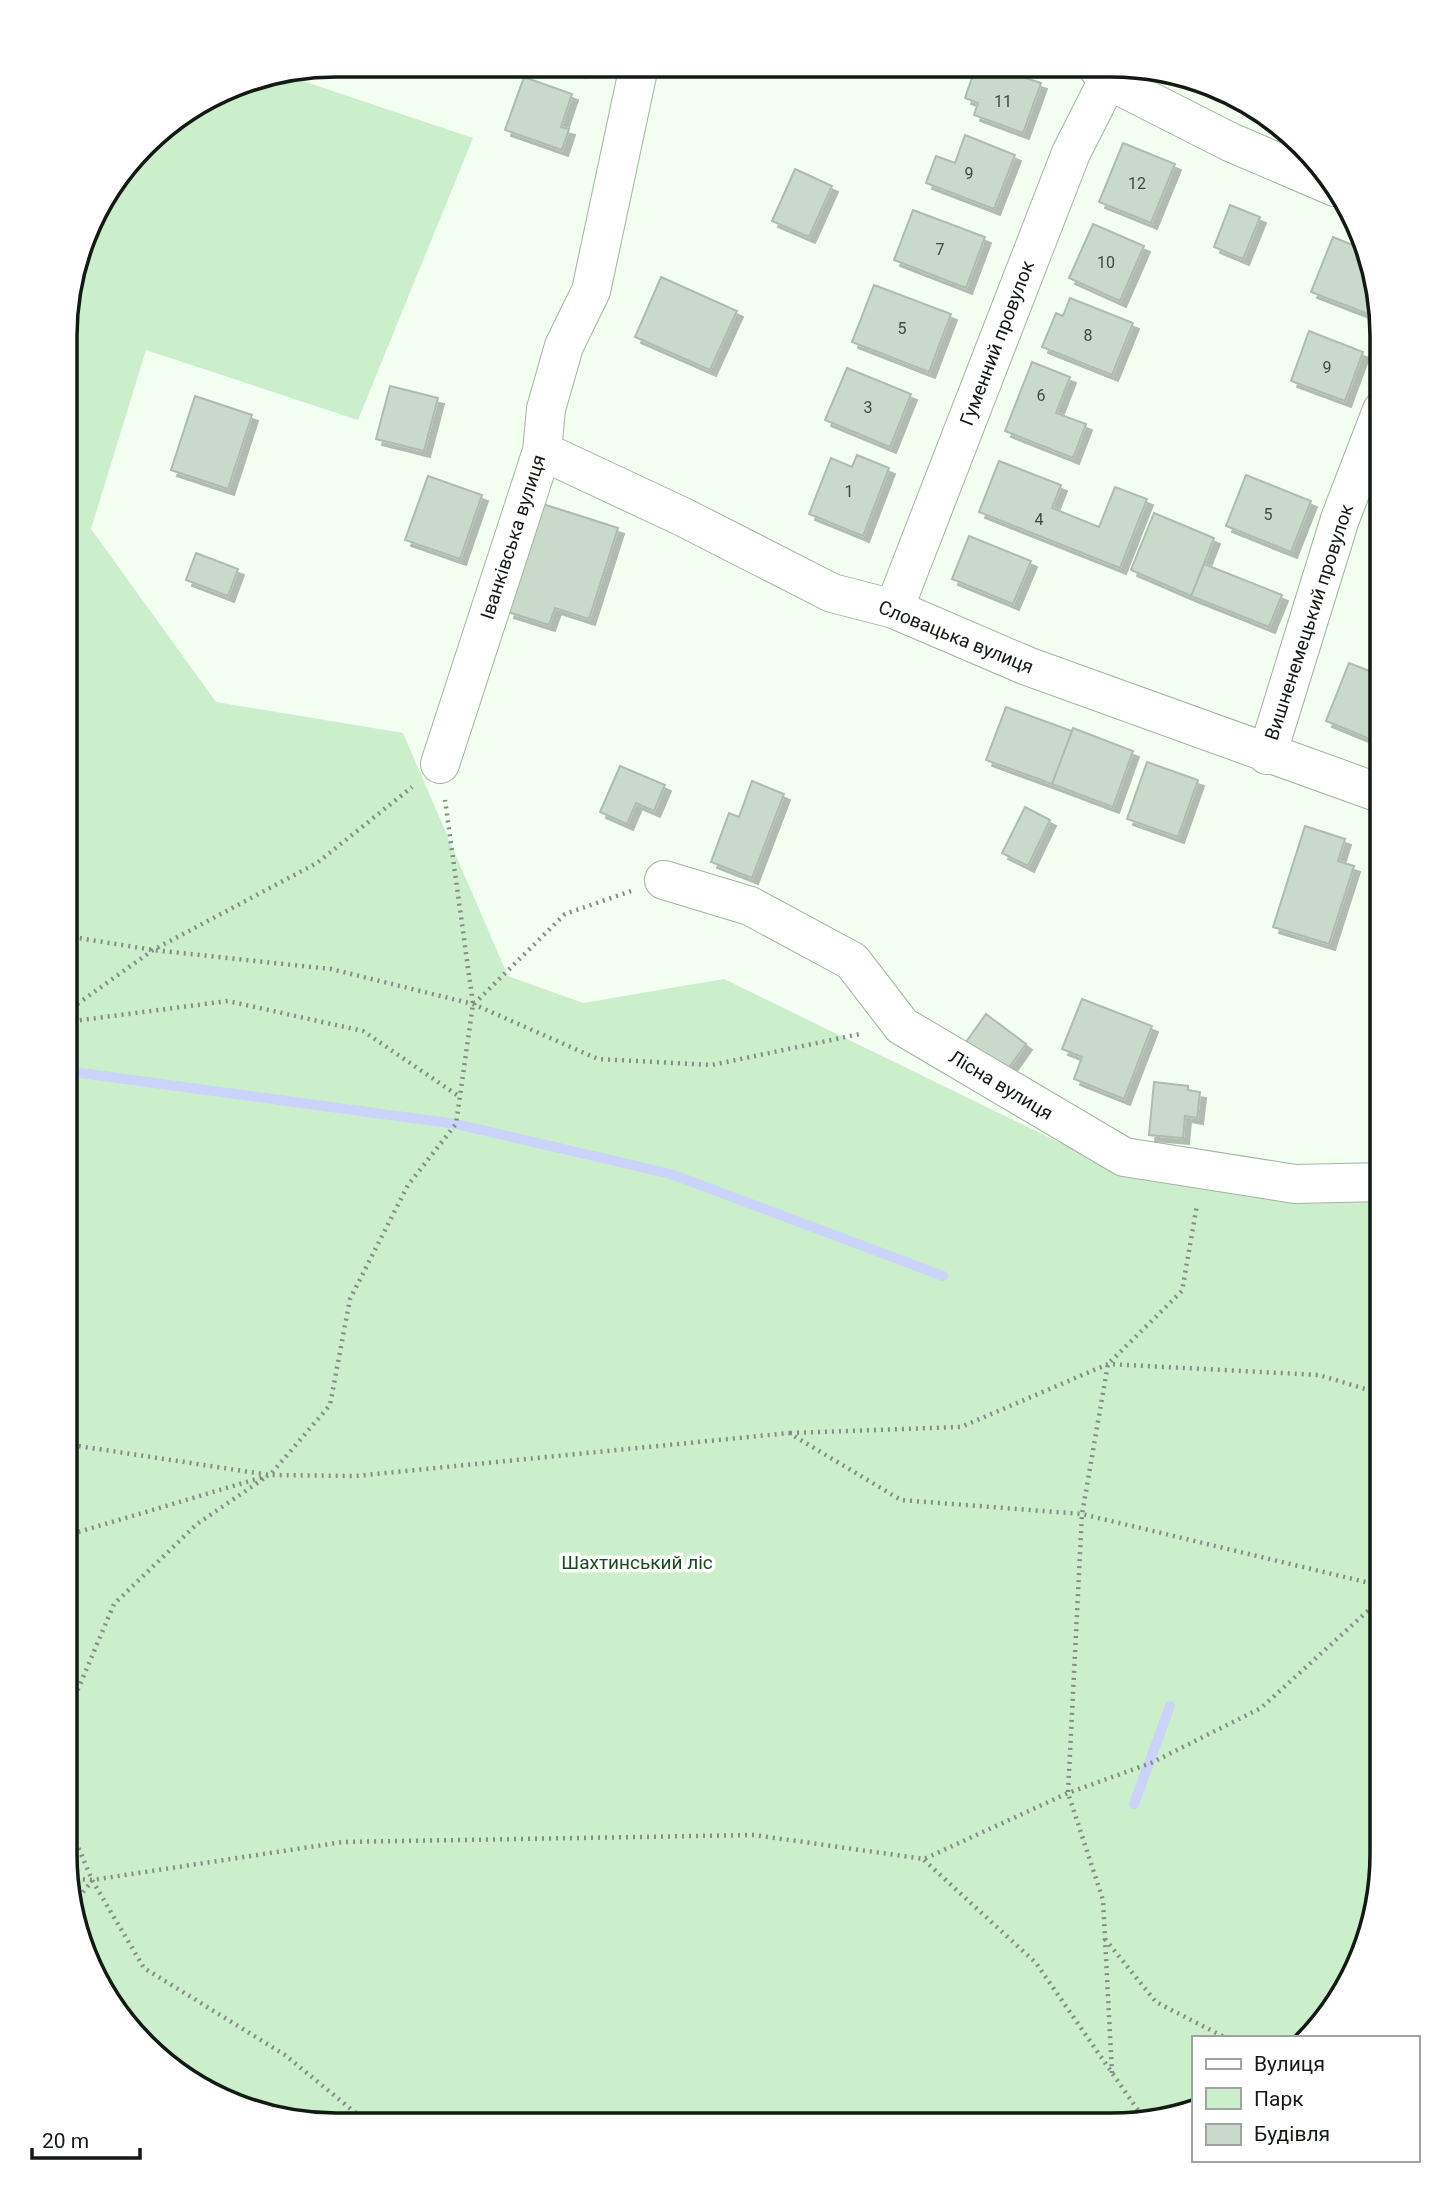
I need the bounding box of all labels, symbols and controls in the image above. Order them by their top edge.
house number: 11 [994,92,1012,111]
house number: 9 [965,164,974,183]
house number: 12 [1128,174,1146,193]
house number: 7 [936,240,945,259]
house number: 10 [1097,253,1115,272]
street label: Гуменний провулок [955,257,1039,429]
house number: 5 [898,319,907,338]
house number: 8 [1084,326,1093,345]
house number: 9 [1323,358,1332,377]
house number: 6 [1037,386,1046,405]
house number: 3 [864,398,873,417]
street label: Іванківська вулиця [476,452,550,622]
house number: 1 [845,482,854,501]
street label: Вишненемецький провулок [1260,500,1358,743]
house number: 5 [1264,505,1273,524]
house number: 4 [1035,510,1044,529]
street label: Словацька вулиця [875,595,1037,679]
street label: Лісна вулиця [945,1045,1057,1125]
park label: Шахтинський ліс [561,1551,713,1574]
legend [1192,2036,1419,2162]
text: Вулиця [1254,2052,1325,2076]
text: Парк [1254,2087,1304,2111]
scale bar [32,2116,140,2160]
text: Будівля [1254,2122,1330,2146]
text: 20 m [42,2129,89,2153]

